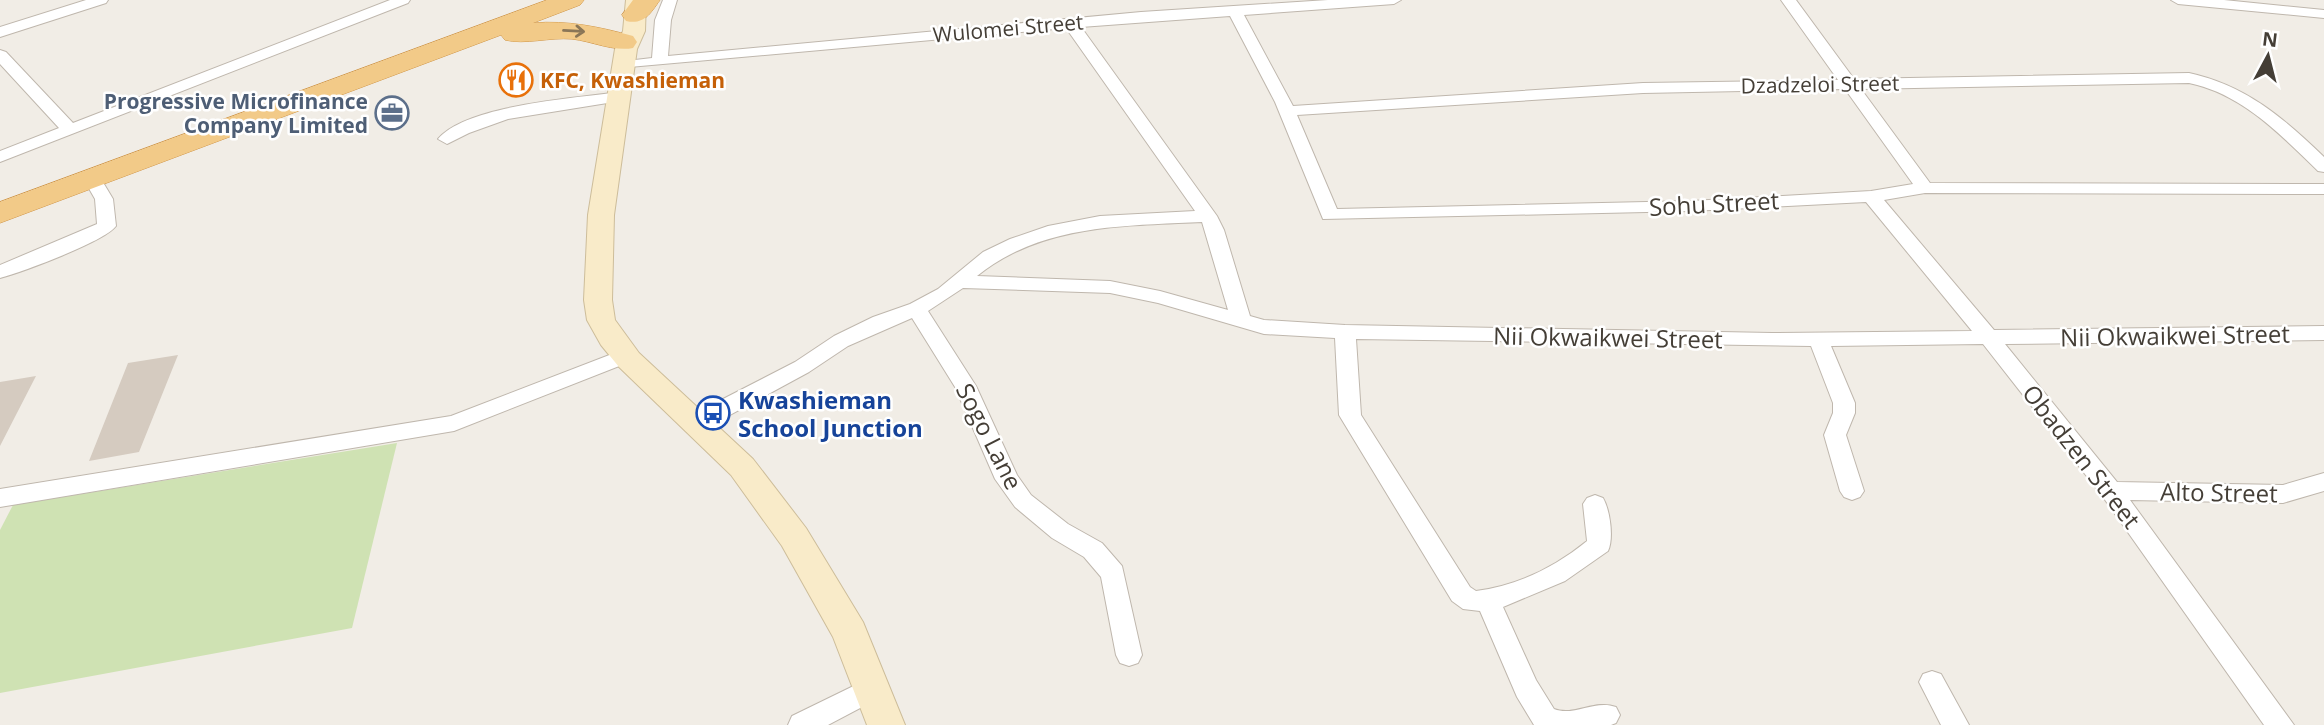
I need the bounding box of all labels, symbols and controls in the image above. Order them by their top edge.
street label: Wulomei Street [932,7,1084,49]
north arrow [2233,21,2303,91]
one-way arrow [562,25,585,38]
text: N [2261,25,2279,53]
restaurant icon: KFC, Kwashieman [497,61,535,99]
place label: KFC, Kwashieman [540,66,725,94]
street label: Dzadzeloi Street [1740,69,1900,99]
place label: Progressive Microfinance Company Limited [104,87,368,139]
office icon: Progressive Microfinance Company Limited [373,94,411,132]
street label: Sohu Street [1648,183,1780,223]
street label: Nii Okwaikwei Street [2060,316,2290,354]
street label: Nii Okwaikwei Street [1493,318,1723,356]
street label: Sogo Lane [949,377,1031,495]
street label: Obadzen Street [2015,377,2149,535]
place label: Kwashieman School Junction [738,383,923,444]
bus stop icon: Kwashieman School Junction [694,394,732,432]
street label: Alto Street [2160,474,2278,510]

